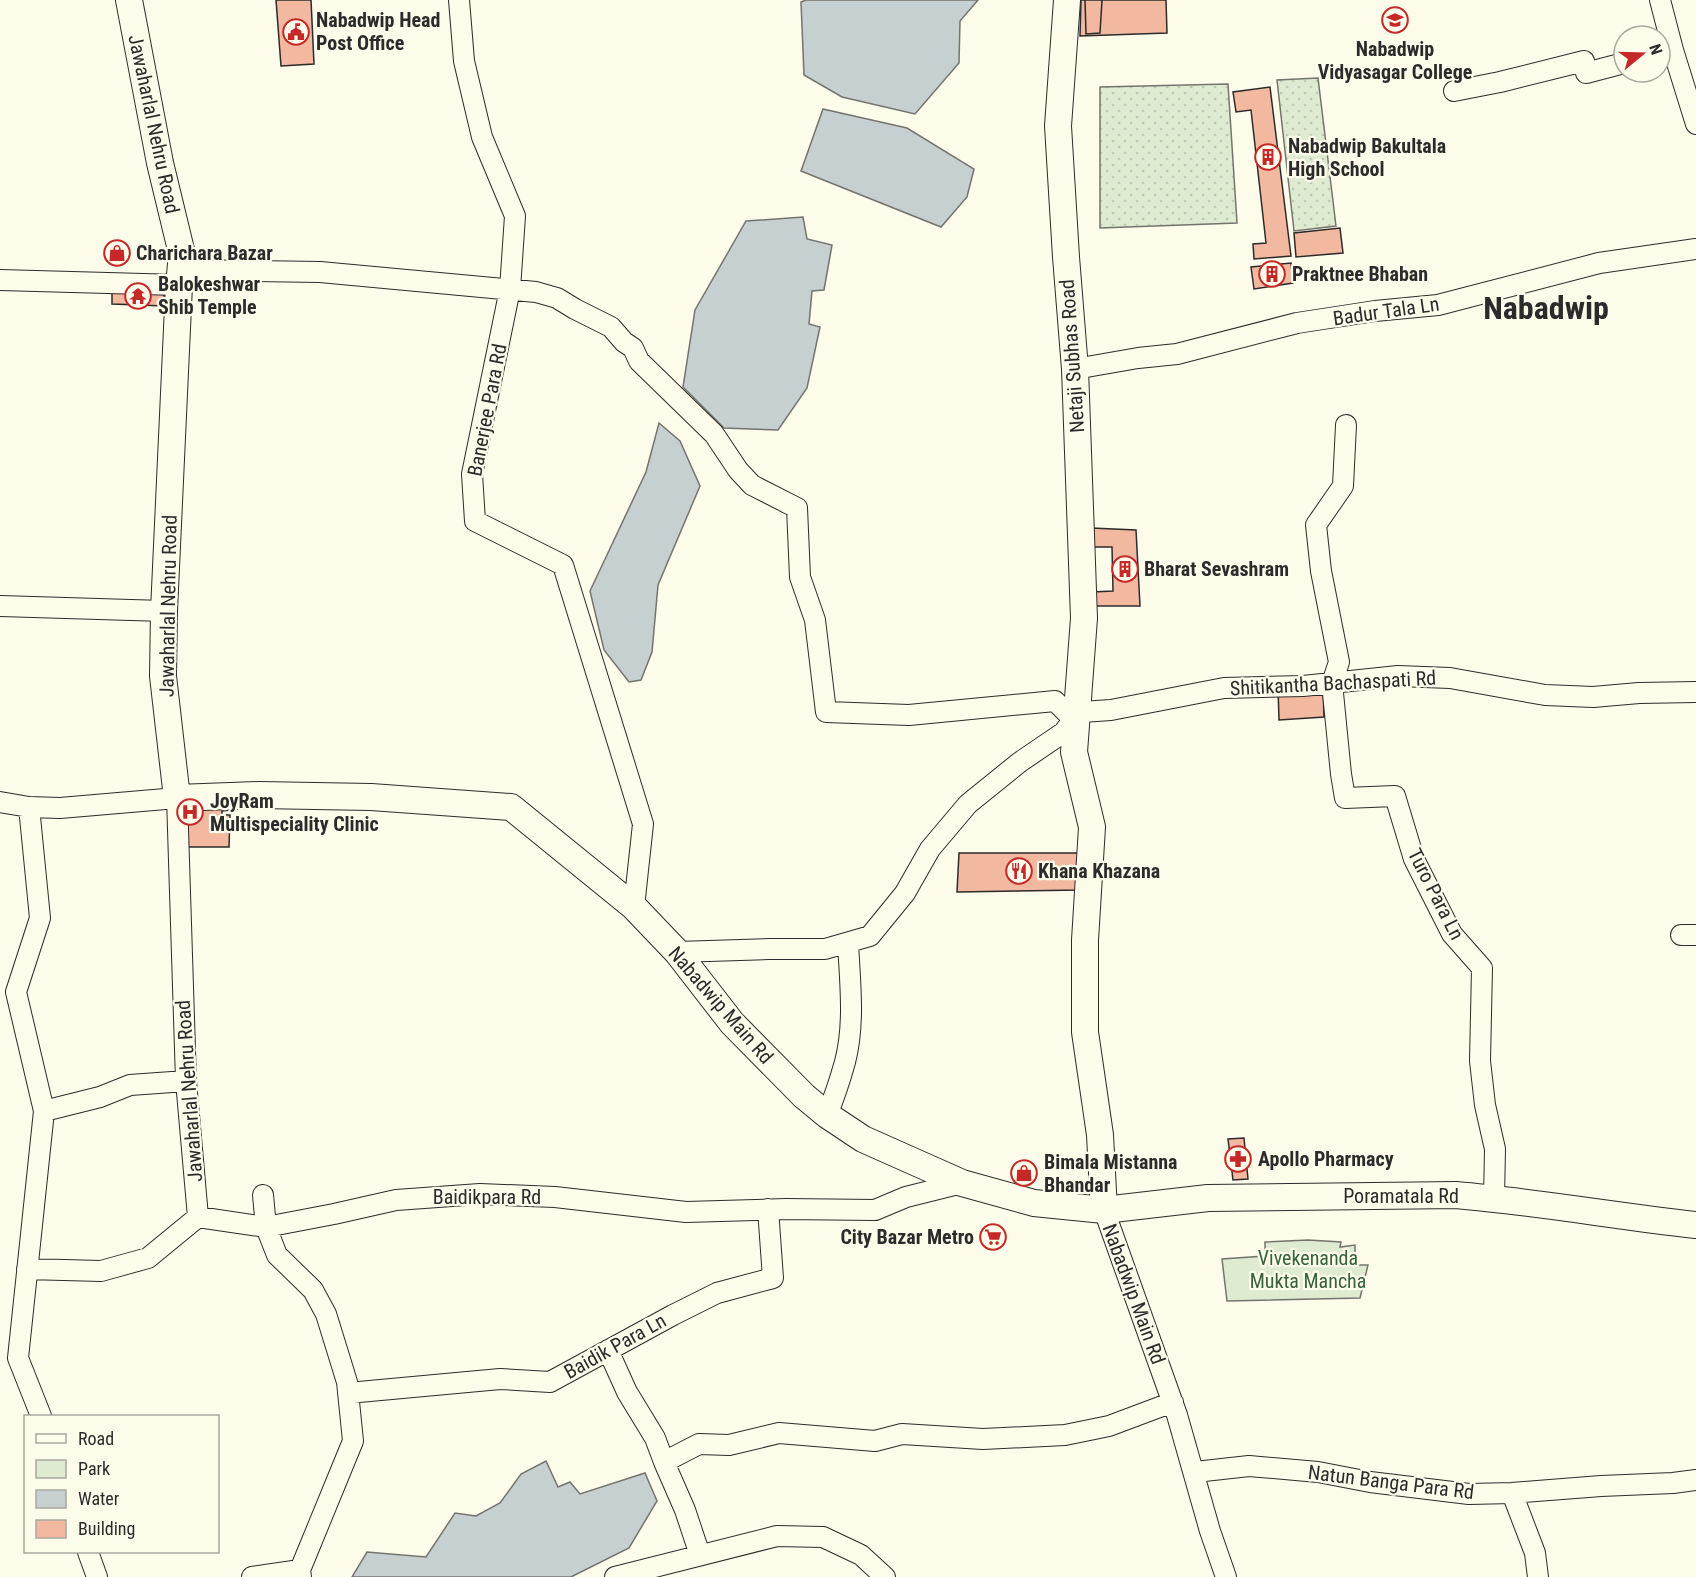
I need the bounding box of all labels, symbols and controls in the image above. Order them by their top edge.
school or university icon: Nabadwip Vidyasagar College [1380,5,1410,35]
place label: Nabadwip Head Post Office [316,8,440,55]
public building icon: Nabadwip Head Post Office [281,17,311,47]
north arrow [1612,24,1672,84]
street label: Jawaharlal Nehru Road [123,32,185,216]
place label: Nabadwip Vidyasagar College [1318,37,1472,84]
text: N [1645,42,1666,57]
place label: Nabadwip Bakultala High School [1288,134,1446,181]
building icon: Nabadwip Bakultala High School [1253,142,1283,172]
shop icon: Charichara Bazar [102,238,132,268]
place label: Charichara Bazar [136,241,273,265]
building icon: Praktnee Bhaban [1257,259,1287,289]
place label: Praktnee Bhaban [1292,262,1428,286]
place label: Balokeshwar Shib Temple [158,272,261,319]
street label: Netaji Subhas Road [1055,278,1089,434]
temple icon: Balokeshwar Shib Temple [123,281,153,311]
district label: Nabadwip [1483,289,1609,327]
street label: Badur Tala Ln [1331,292,1441,330]
street label: Banerjee Para Rd [462,342,512,478]
street label: Jawaharlal Nehru Road [154,515,182,697]
building icon: Bharat Sevashram [1110,554,1140,584]
place label: Bharat Sevashram [1144,557,1289,581]
street label: Shitikantha Bachaspati Rd [1229,666,1437,700]
place label: JoyRam Multispeciality Clinic [210,789,379,836]
hospital icon: JoyRam Multispeciality Clinic [175,797,205,827]
street label: Turo Para Ln [1403,844,1469,944]
restaurant icon: Khana Khazana [1004,856,1034,886]
place label: Khana Khazana [1038,859,1160,883]
street label: Nabadwip Main Rd [664,941,778,1069]
street label: Jawaharlal Nehru Road [171,999,207,1183]
pharmacy icon: Apollo Pharmacy [1223,1144,1253,1174]
place label: Apollo Pharmacy [1258,1147,1394,1171]
place label: Bimala Mistanna Bhandar [1044,1150,1178,1197]
shop icon: Bimala Mistanna Bhandar [1009,1158,1039,1188]
street label: Poramatala Rd [1343,1184,1459,1208]
street label: Baidikpara Rd [433,1185,541,1209]
street label: Nabadwip Main Rd [1098,1221,1170,1367]
supermarket icon: City Bazar Metro [978,1222,1008,1252]
place label: City Bazar Metro [840,1225,974,1249]
park label: Vivekenanda Mukta Mancha [1250,1246,1366,1293]
street label: Baidik Para Ln [560,1308,670,1384]
legend [24,1415,219,1553]
text: Road [78,1428,114,1449]
text: Park [78,1458,110,1479]
street label: Natun Banga Para Rd [1307,1460,1475,1504]
text: Water [78,1488,120,1509]
text: Building [78,1518,135,1539]

